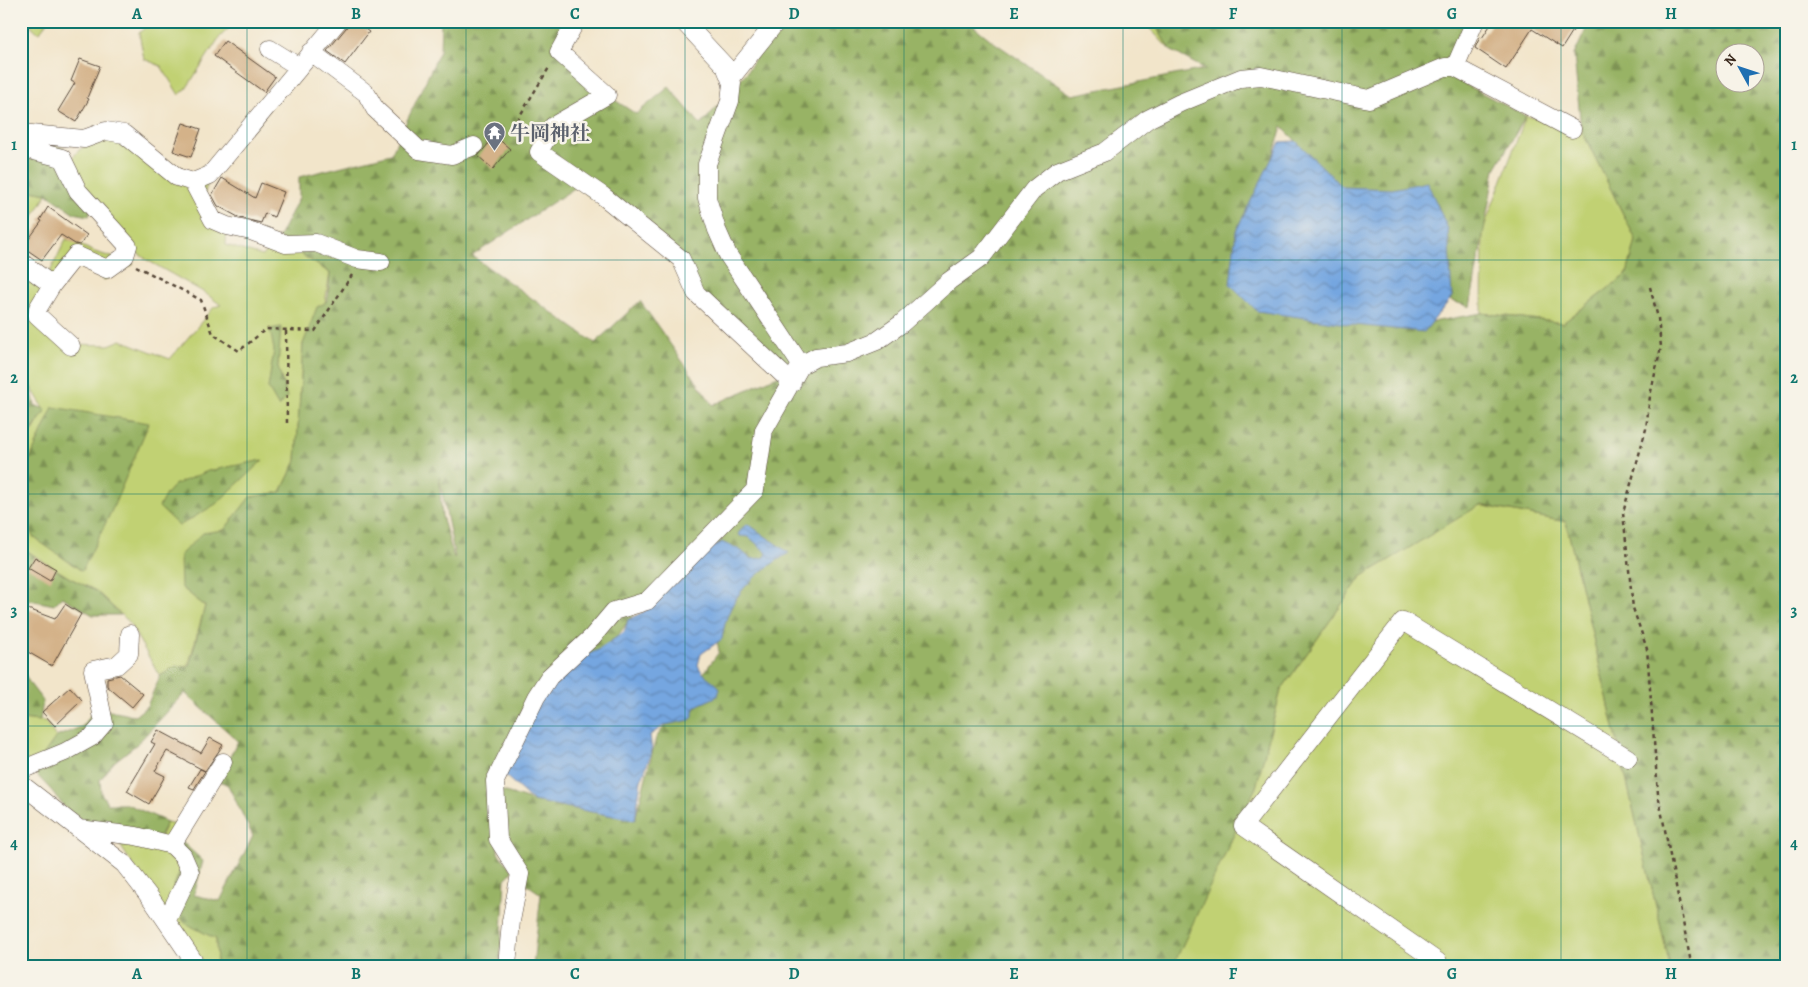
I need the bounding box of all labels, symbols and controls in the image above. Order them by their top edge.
text: A [131,3,143,25]
text: B [351,3,361,25]
text: C [570,3,580,25]
text: D [788,3,800,25]
text: E [1009,3,1019,25]
text: F [1229,3,1238,25]
text: G [1447,3,1457,25]
text: H [1665,3,1677,25]
north arrow [1716,42,1766,92]
text: N [1720,50,1741,70]
place label: 牛岡神社 [510,120,590,147]
temple icon: 牛岡神社 [482,121,506,152]
text: 1 [11,134,17,156]
text: 1 [1791,134,1797,156]
text: 2 [10,367,18,389]
text: 2 [1790,367,1798,389]
text: 3 [11,600,18,622]
text: 3 [1791,600,1798,622]
text: 4 [10,833,18,855]
text: 4 [1790,833,1798,855]
text: A [131,963,143,985]
text: B [351,963,361,985]
text: C [570,963,580,985]
text: D [788,963,800,985]
text: E [1009,963,1019,985]
text: F [1229,963,1238,985]
text: G [1447,963,1457,985]
text: H [1665,963,1677,985]

